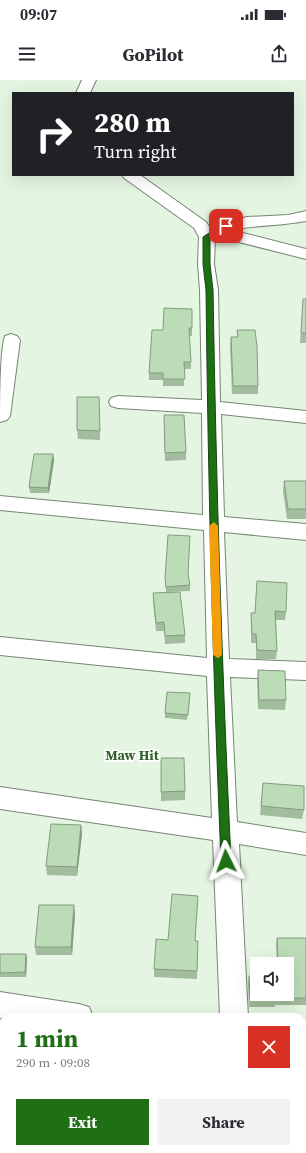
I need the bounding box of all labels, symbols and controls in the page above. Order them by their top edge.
text: 09:07 [20,4,57,25]
text: GoPilot [122,42,184,67]
icon: menu [16,43,38,65]
icon: share [268,43,290,65]
text: 280 m [94,103,171,141]
icon: right [28,108,80,160]
text: Turn right [94,139,176,164]
pin [209,209,243,243]
icon: arrive [215,215,237,237]
district label: Maw Hit [105,745,160,765]
position arrow [205,840,247,882]
map controls [250,957,294,1001]
button: sound [250,957,294,1001]
text: 1 min [16,1022,78,1055]
button: close [248,1026,290,1068]
text: 290 m · 09:08 [16,1054,90,1071]
button: Exit [16,1099,149,1145]
button: Share [157,1099,290,1145]

